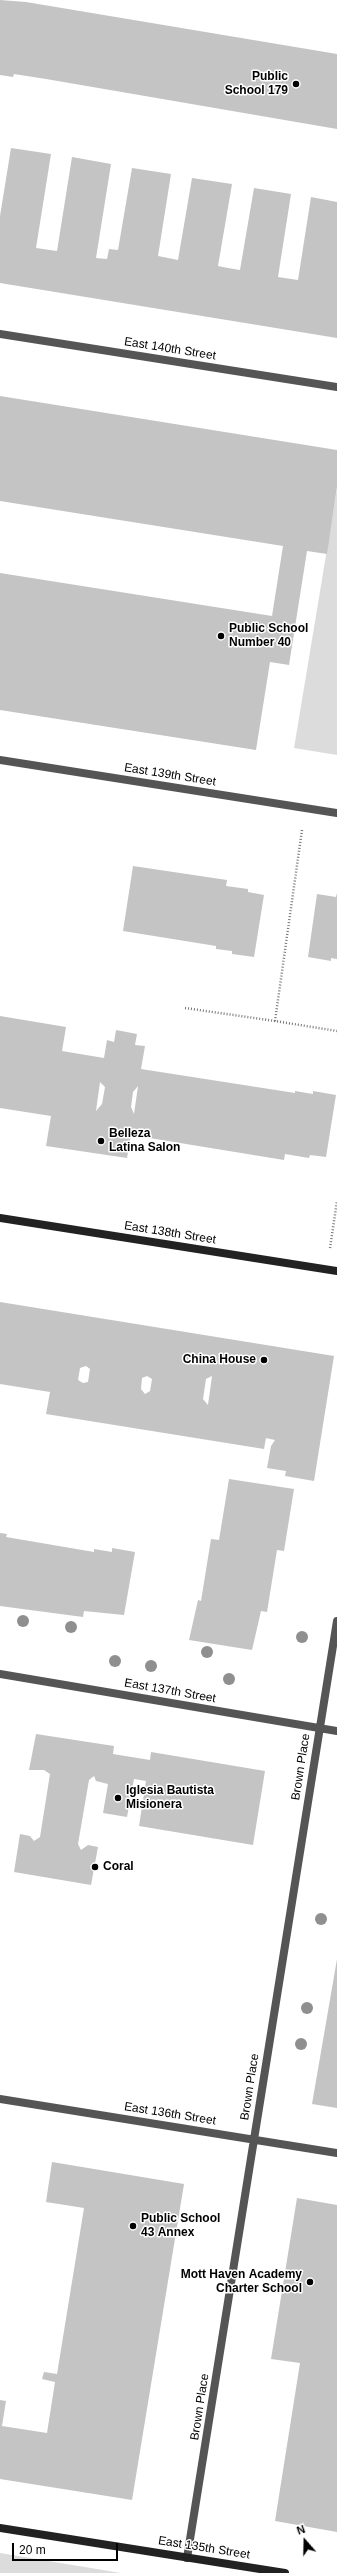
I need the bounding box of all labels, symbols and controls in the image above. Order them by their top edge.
place label: Public School 179 [225,70,288,98]
marker: Public School 179 [291,79,301,89]
street label: East 140th Street [123,335,217,363]
place label: Public School Number 40 [229,622,308,650]
marker: Public School Number 40 [216,631,226,641]
street label: East 139th Street [123,761,217,789]
place label: Belleza Latina Salon [109,1127,180,1155]
marker: Belleza Latina Salon [96,1136,106,1146]
street label: East 138th Street [123,1219,217,1247]
place label: China House [183,1353,256,1367]
marker: China House [259,1355,269,1365]
street label: East 137th Street [123,1676,217,1706]
street label: Brown Place [289,1733,313,1801]
place label: Iglesia Bautista Misionera [126,1784,214,1812]
marker: Iglesia Bautista Misionera [113,1793,123,1803]
place label: Coral [103,1860,134,1874]
marker: Coral [90,1862,100,1872]
street label: Brown Place [238,2053,262,2121]
street label: East 136th Street [123,2100,217,2128]
place label: Public School 43 Annex [141,2212,220,2240]
marker: Public School 43 Annex [128,2221,138,2231]
place label: Mott Haven Academy Charter School [181,2268,302,2296]
marker: Mott Haven Academy Charter School [305,2277,315,2287]
street label: Brown Place [188,2373,212,2441]
north arrow [285,2521,325,2561]
text: N [295,2523,307,2537]
street label: East 135th Street [157,2534,251,2562]
scale bar [14,2535,120,2561]
text: 20 m [19,2543,46,2557]

